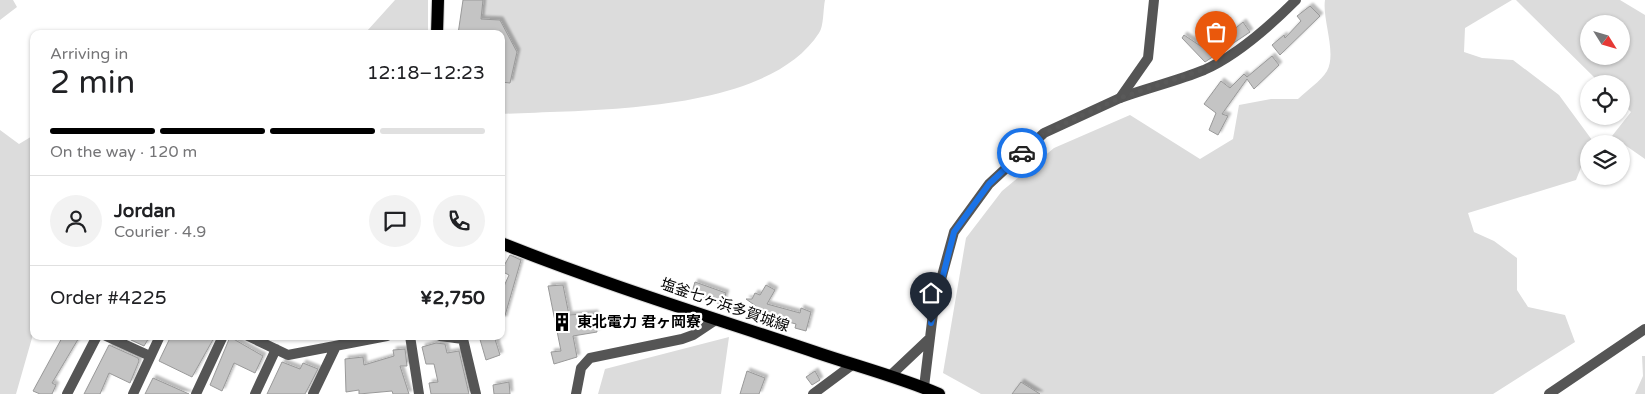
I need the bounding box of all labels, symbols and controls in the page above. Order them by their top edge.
pin [1195,11,1237,62]
north arrow [1580,15,1630,65]
map controls [1580,15,1630,185]
icon: bag [1202,18,1230,46]
text: Arriving in [50,44,128,64]
text: 12:18–12:23 [367,62,485,84]
text: 2 min [50,64,135,102]
button: locate [1580,75,1630,125]
courier [997,128,1047,178]
button: layers [1580,135,1630,185]
icon: car [1008,139,1036,167]
text: On the way · 120 m [50,142,197,162]
button: person [50,195,102,247]
button: chat [369,195,421,247]
button: phone [433,195,485,247]
text: Jordan [114,200,176,222]
text: Courier · 4.9 [114,222,206,242]
pin [910,272,952,323]
street label: 塩釜七ヶ浜多賀城線 [658,275,792,335]
icon: home [917,279,945,307]
text: Order #4225 [50,287,167,309]
text: ¥2,750 [420,287,485,309]
building icon: 東北電力 君ヶ岡寮 [551,311,573,333]
place label: 東北電力 君ヶ岡寮 [577,313,701,331]

